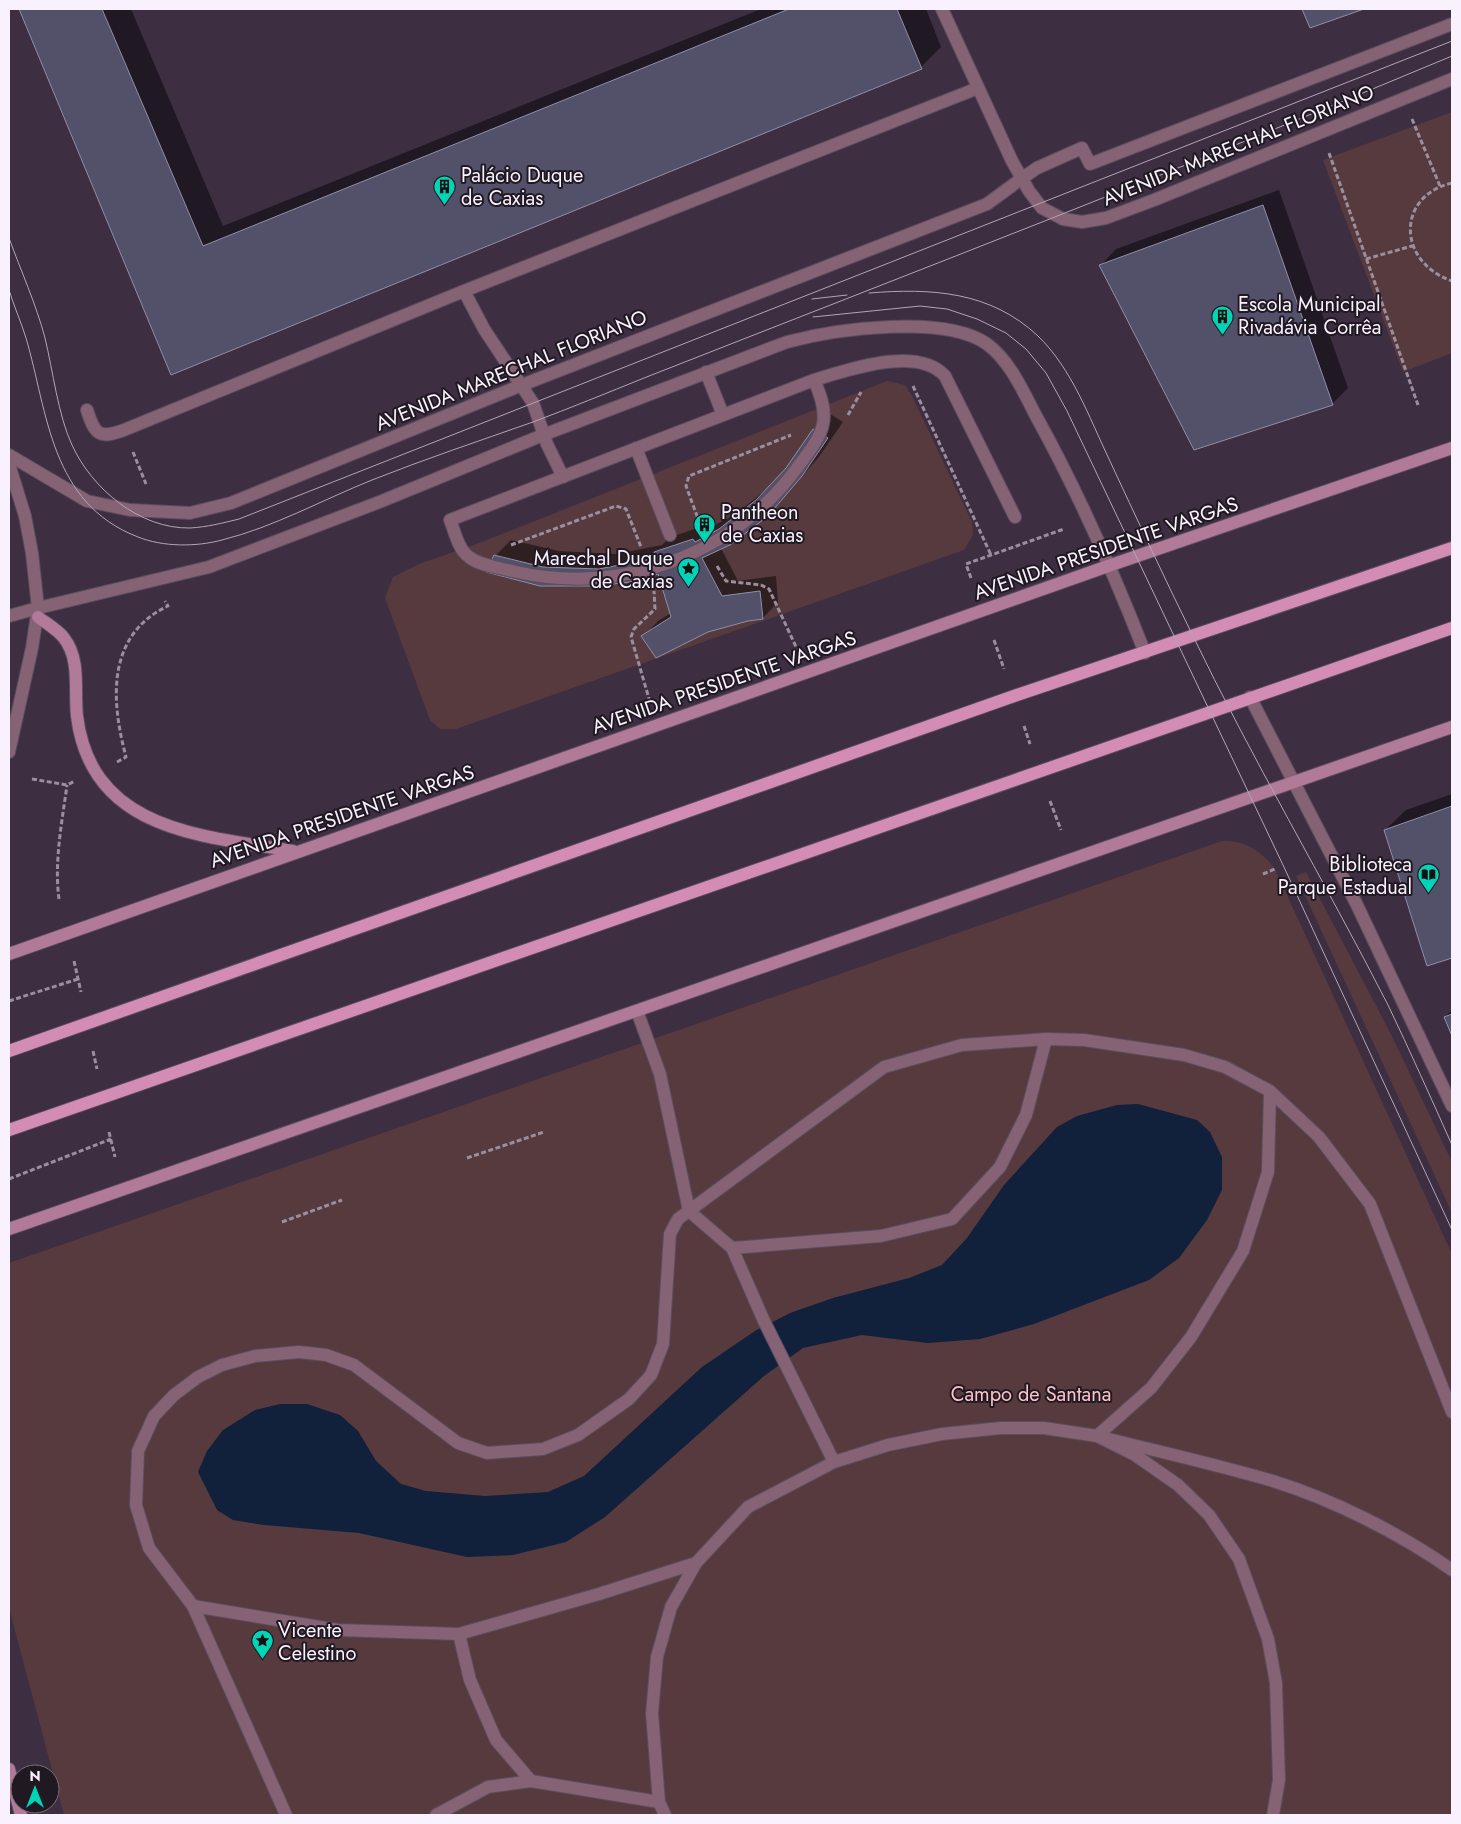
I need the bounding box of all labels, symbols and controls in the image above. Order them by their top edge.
street label: AVENIDA MARECHAL FLORIANO [1098,78,1378,213]
place label: Palácio Duque de Caxias [461,161,583,213]
building icon: Palácio Duque de Caxias [433,174,457,205]
place label: Escola Municipal Rivadávia Corrêa [1238,290,1381,342]
street label: AVENIDA MARECHAL FLORIANO [371,303,651,438]
building icon: Escola Municipal Rivadávia Corrêa [1210,304,1234,335]
street label: AVENIDA PRESIDENTE VARGAS [970,489,1242,607]
place label: Pantheon de Caxias [721,498,803,550]
building icon: Pantheon de Caxias [693,512,717,543]
place label: Marechal Duque de Caxias [534,544,673,596]
place icon: Marechal Duque de Caxias [677,557,701,588]
street label: AVENIDA PRESIDENTE VARGAS [588,623,860,741]
street label: AVENIDA PRESIDENTE VARGAS [206,757,478,875]
place label: Biblioteca Parque Estadual [1278,850,1412,902]
library icon: Biblioteca Parque Estadual [1416,863,1440,894]
park label: Campo de Santana [951,1380,1111,1409]
place label: Vicente Celestino [278,1616,356,1668]
place icon: Vicente Celestino [250,1629,274,1660]
north arrow [10,1764,60,1814]
text: N [29,1766,41,1786]

